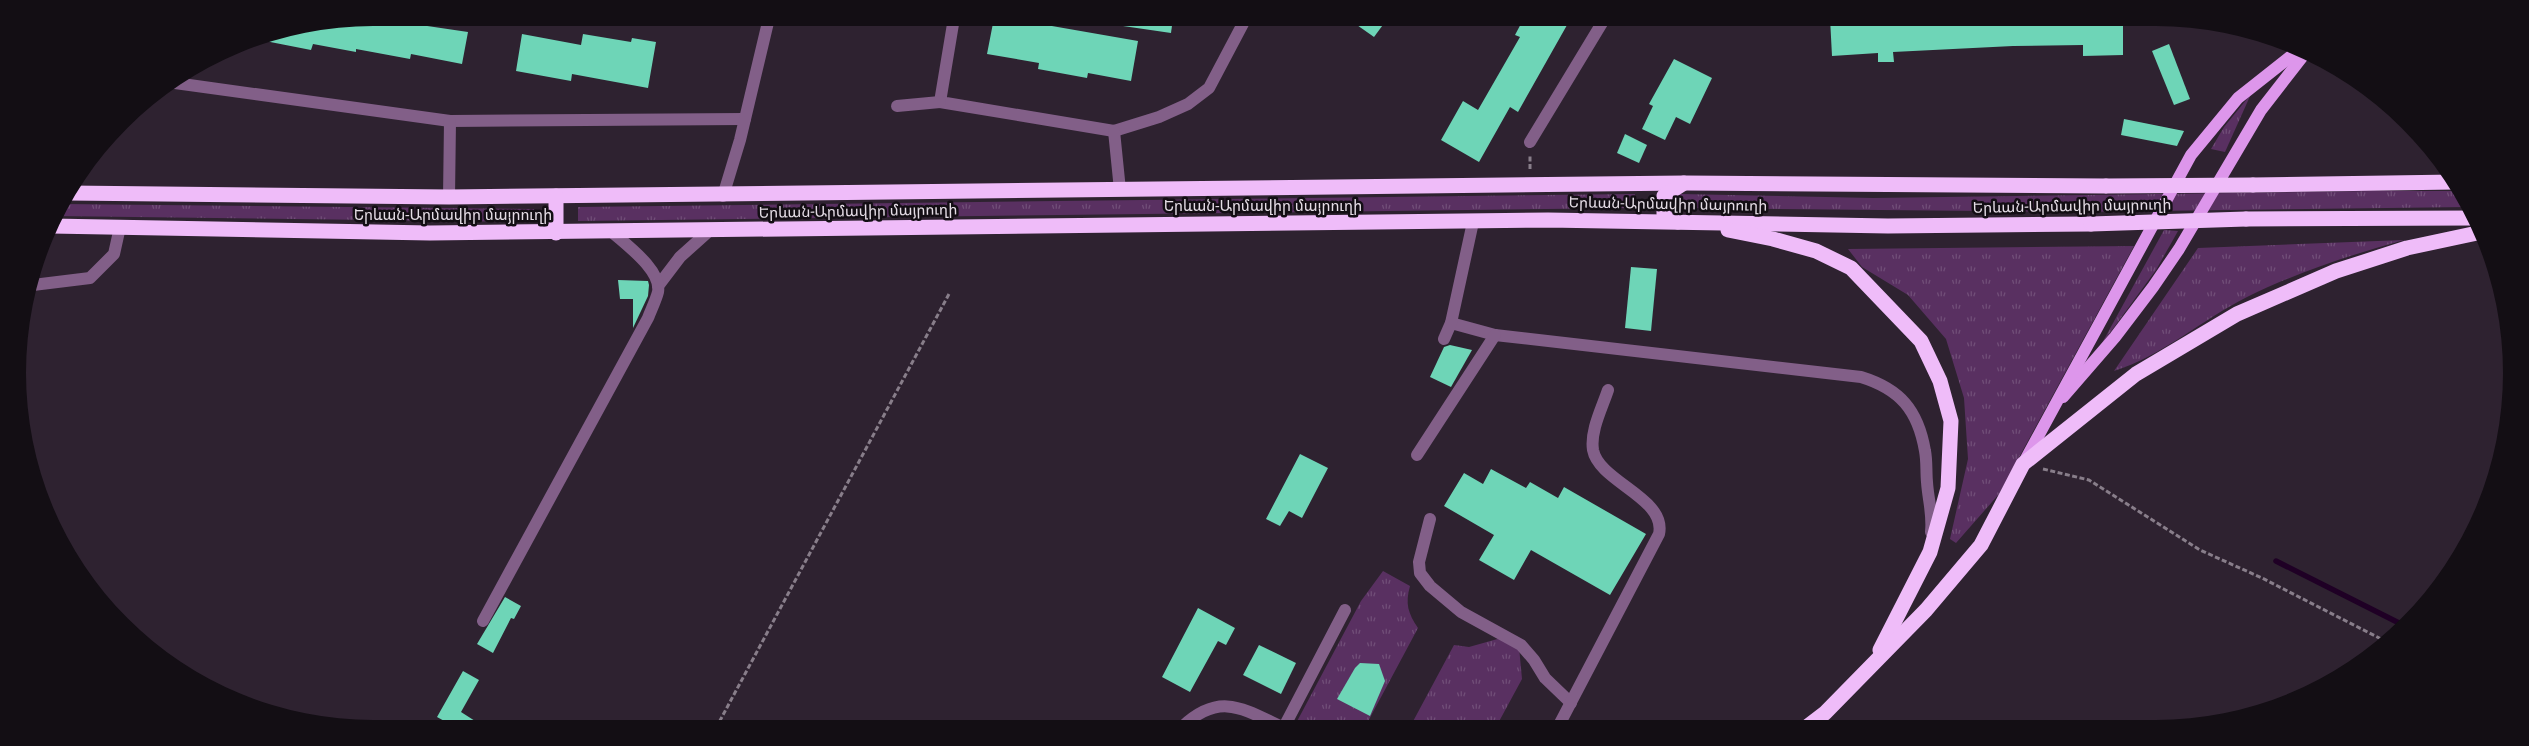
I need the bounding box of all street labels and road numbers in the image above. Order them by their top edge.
street label: Երևան-Արմավիր մայրուղի [1569,193,1767,215]
street label: Երևան-Արմավիր մայրուղի [1973,195,2171,217]
street label: Երևան-Արմավիր մայրուղի [1164,197,1362,215]
street label: Երևան-Արմավիր մայրուղի [759,200,957,222]
street label: Երևան-Արմավիր մայրուղի [354,206,552,224]

